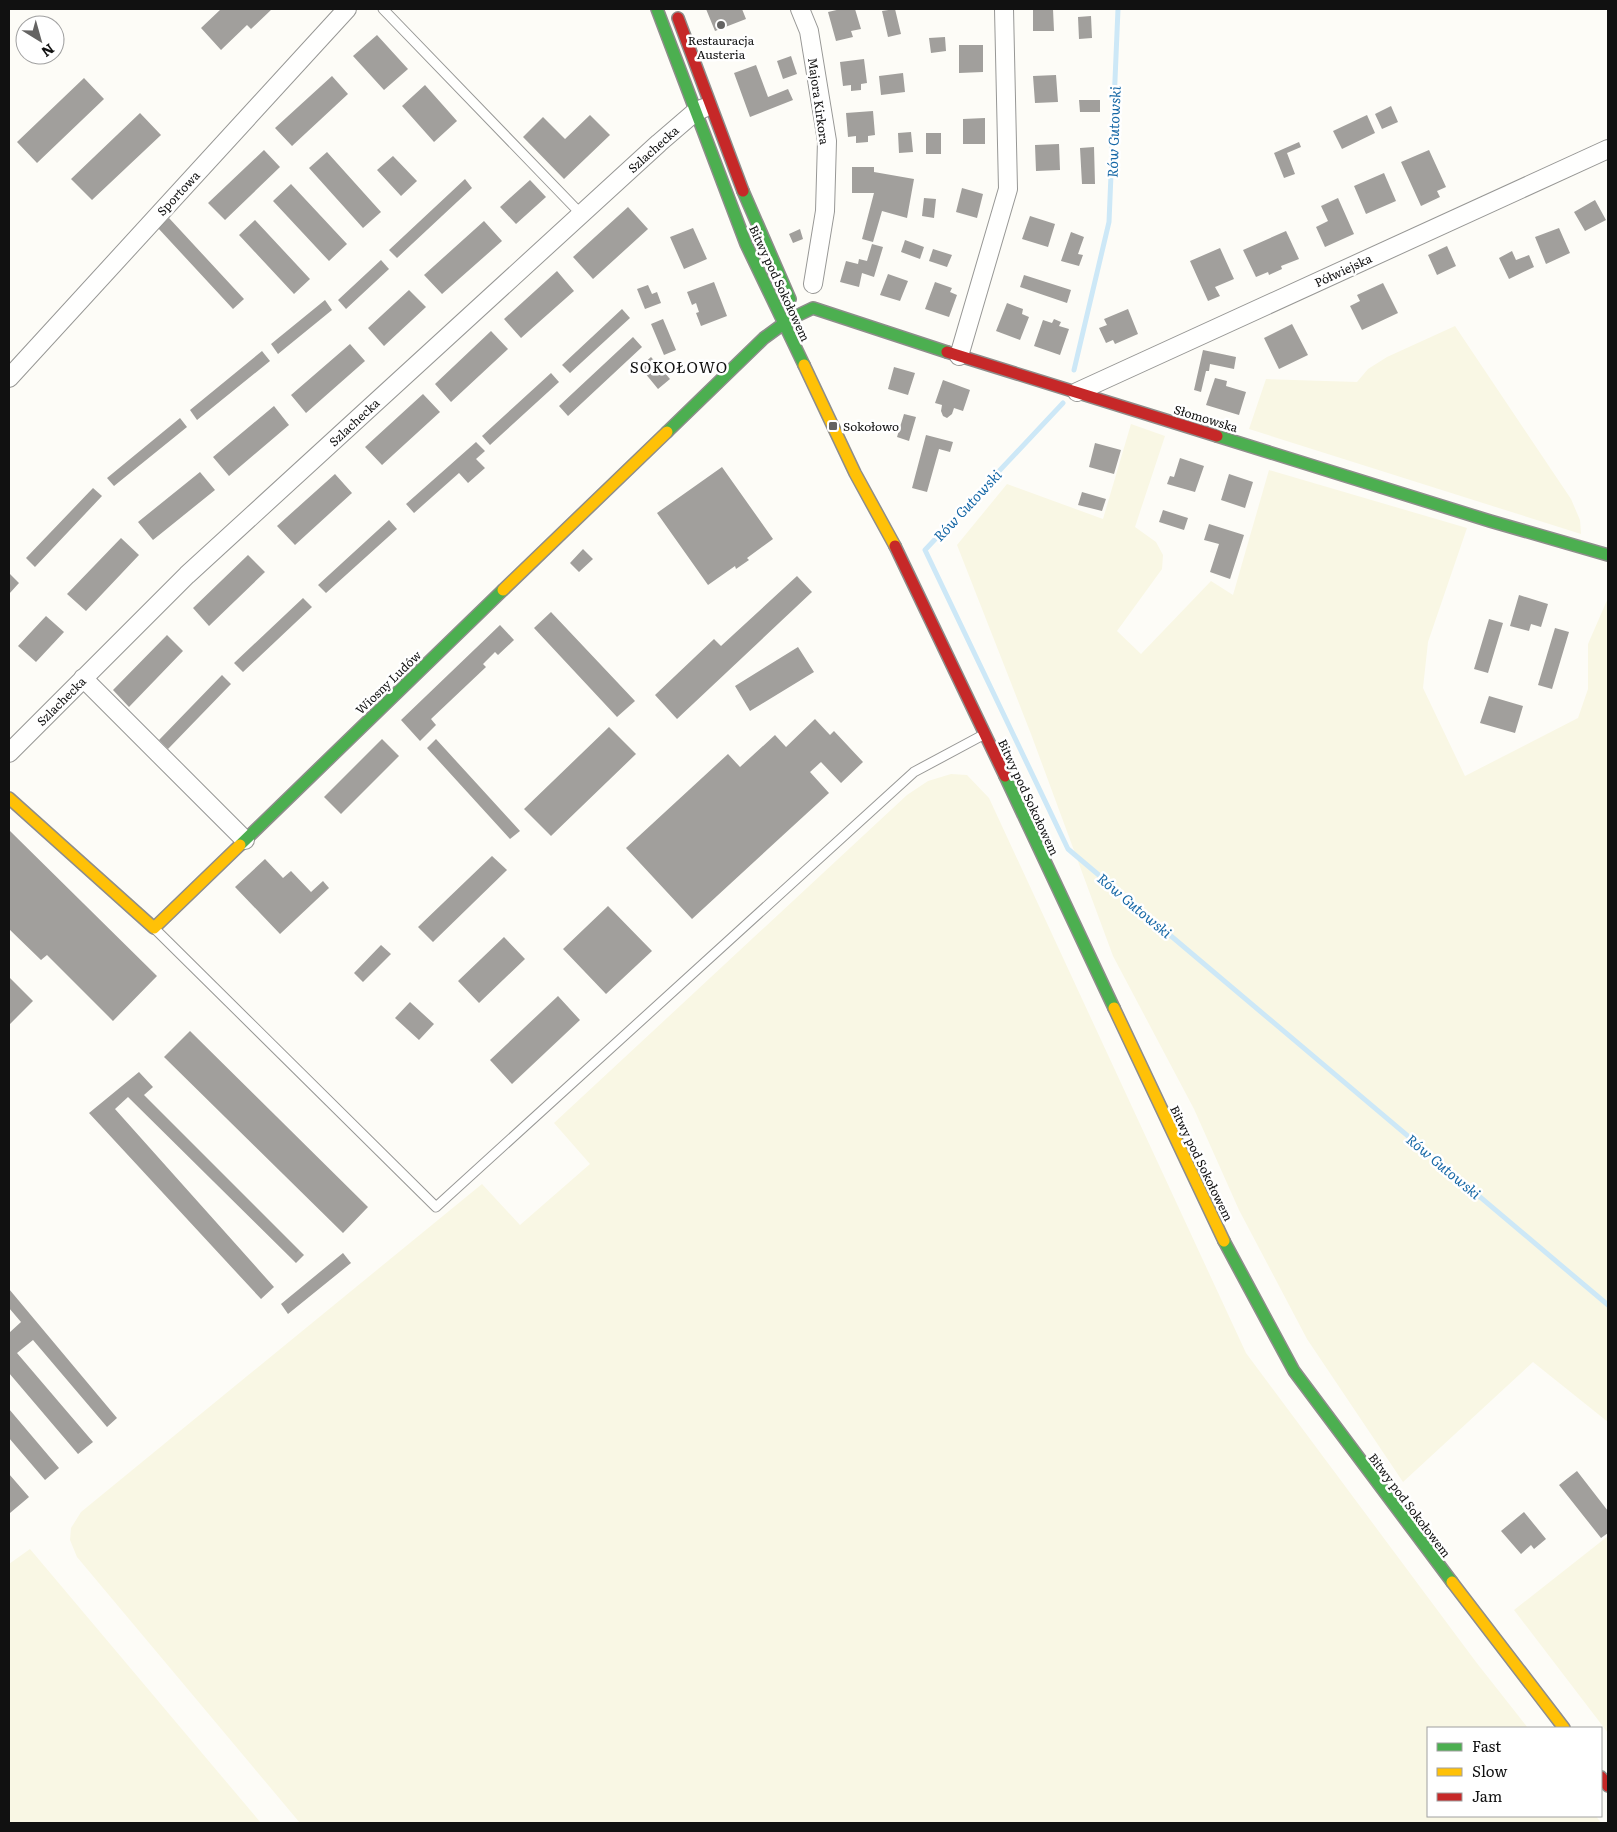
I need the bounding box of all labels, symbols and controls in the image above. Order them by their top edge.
north arrow [15,15,65,65]
marker: Restauracja Austeria [715,19,727,31]
place label: Restauracja Austeria [688,31,755,63]
text: N [38,40,59,63]
street label: Majora Kirkora [804,56,834,146]
water label: Rów Gutowski [1101,85,1125,178]
street label: Szlachecka [624,121,683,177]
street label: Sportowa [152,166,204,219]
street label: Bitwy pod Sokołowem [745,222,815,345]
street label: Półwiejska [1311,249,1375,291]
district label: SOKOŁOWO [630,355,728,378]
street label: Szlachecka [325,394,384,450]
street label: Słomowska [1172,400,1241,436]
place label: Sokołowo [843,417,899,435]
marker: Sokołowo [827,420,839,432]
water label: Rów Gutowski [928,464,1006,545]
street label: Wiosny Ludów [351,645,425,718]
street label: Szlachecka [32,672,90,730]
street label: Bitwy pod Sokołowem [994,736,1064,859]
water label: Rów Gutowski [1093,868,1177,943]
street label: Bitwy pod Sokołowem [1166,1102,1238,1224]
water label: Rów Gutowski [1402,1129,1486,1204]
street label: Bitwy pod Sokołowem [1365,1449,1456,1561]
legend [1427,1727,1602,1817]
text: Fast [1472,1734,1501,1757]
text: Slow [1472,1759,1507,1782]
text: Jam [1472,1784,1503,1807]

